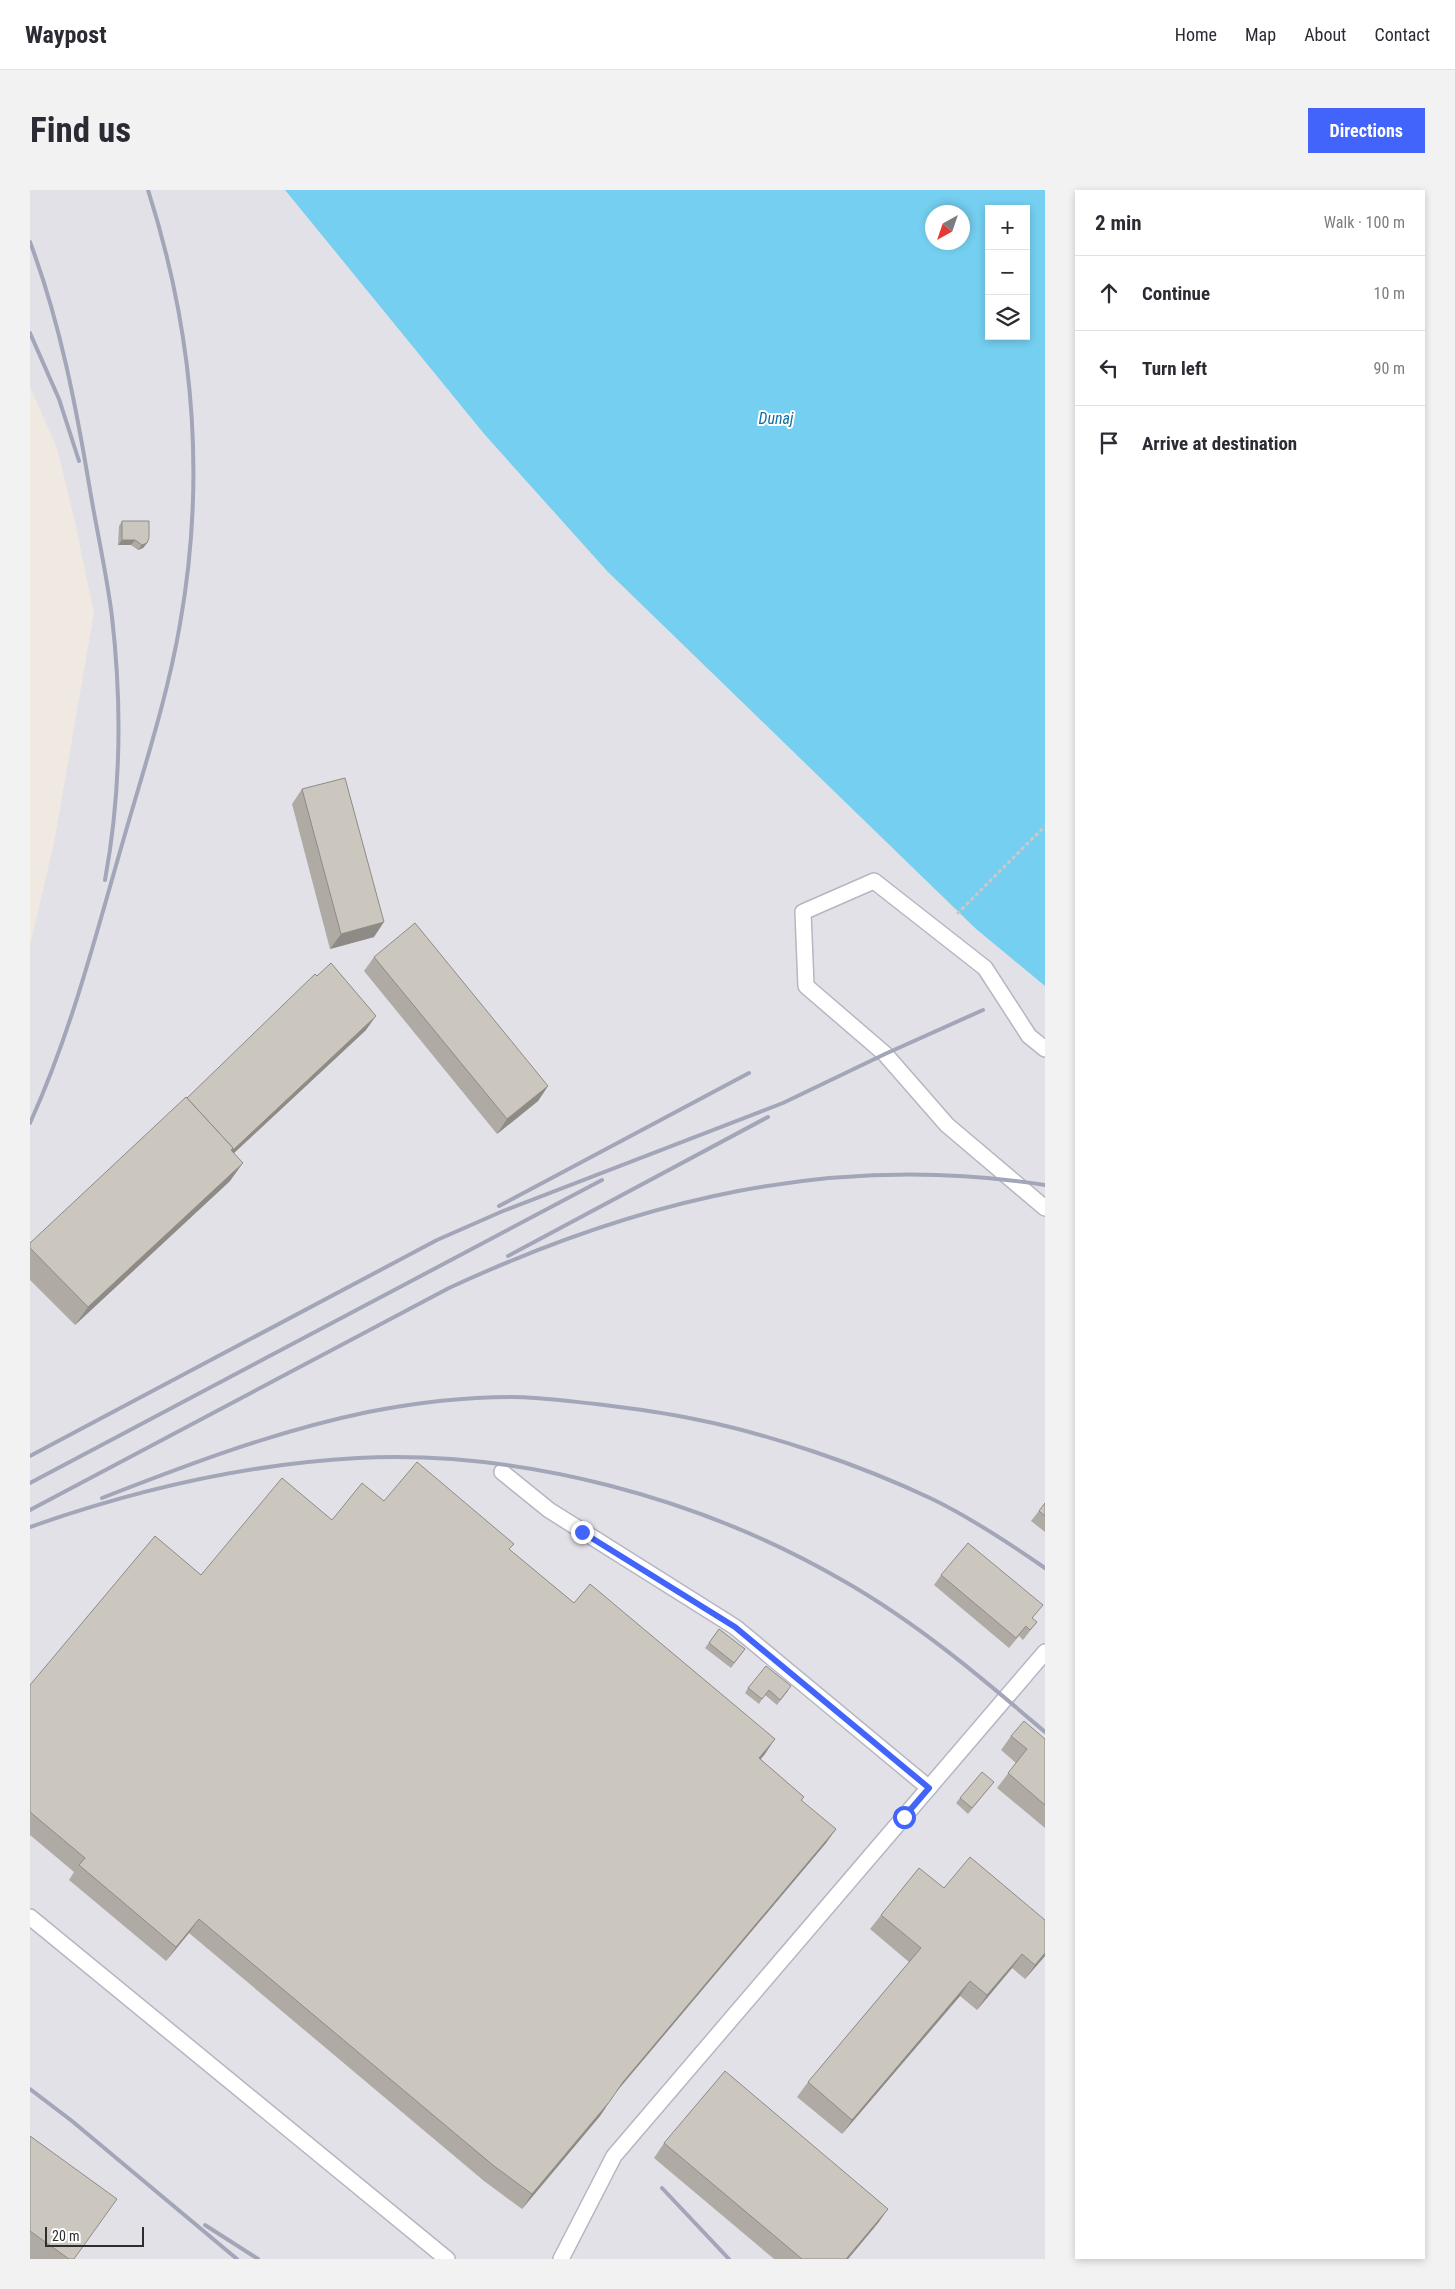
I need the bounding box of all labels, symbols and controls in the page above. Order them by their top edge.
text: Waypost [25,21,107,49]
text: Home [1175,24,1217,45]
text: Map [1245,24,1276,45]
text: About [1304,24,1346,45]
text: Contact [1374,24,1430,45]
button: Directions [1308,108,1425,153]
text: Find us [30,110,131,151]
north arrow [925,205,970,250]
map controls [985,205,1030,340]
button: + [985,205,1030,250]
text: 2 min [1095,211,1142,235]
text: Walk · 100 m [1324,213,1405,232]
button: − [985,250,1030,295]
icon: ahead [1095,279,1123,307]
text: Continue [1142,282,1210,305]
text: 10 m [1373,284,1405,303]
button: layers [985,295,1030,340]
icon: left [1095,354,1123,382]
text: Turn left [1142,357,1207,380]
text: 90 m [1373,359,1405,378]
water label: Dunaj [759,409,794,428]
icon: arrive [1095,429,1123,457]
text: Arrive at destination [1142,432,1297,455]
route end [571,1521,594,1544]
route start [893,1806,916,1829]
scale bar [45,2224,144,2247]
text: 20 m [52,2228,80,2244]

